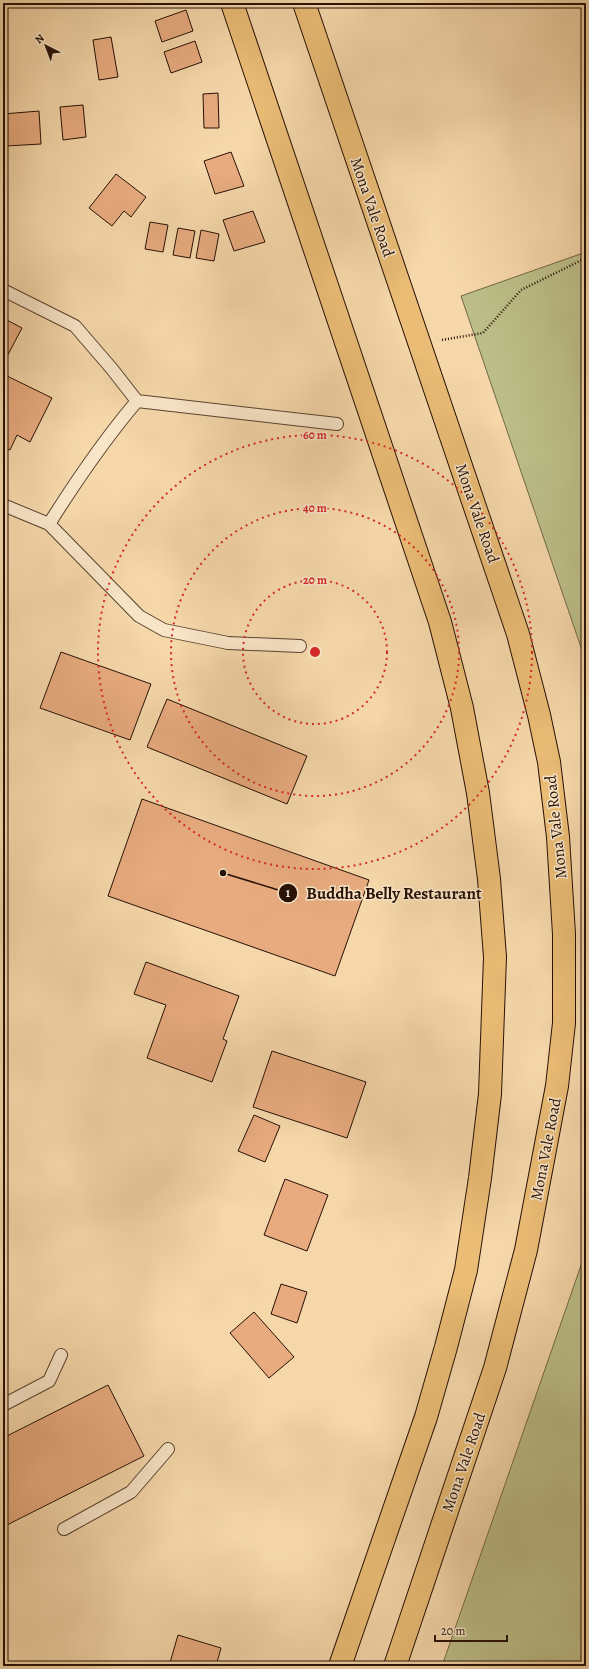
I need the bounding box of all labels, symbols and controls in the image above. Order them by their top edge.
north arrow [26,26,66,66]
text: N [32,31,48,47]
street label: Mona Vale Road [345,155,400,260]
text: 60 m [303,427,327,443]
street label: Mona Vale Road [450,461,505,566]
text: 40 m [303,500,327,516]
text: 20 m [303,572,327,588]
centre of rings [308,645,322,659]
street label: Mona Vale Road [540,774,572,880]
callout: Buddha Belly Restaurant [278,879,490,908]
text: Buddha Belly Restaurant [306,882,482,905]
text: 1 [286,885,291,901]
street label: Mona Vale Road [525,1096,567,1202]
street label: Mona Vale Road [437,1409,491,1515]
scale bar [435,1617,507,1643]
text: 20 m [441,1623,465,1639]

